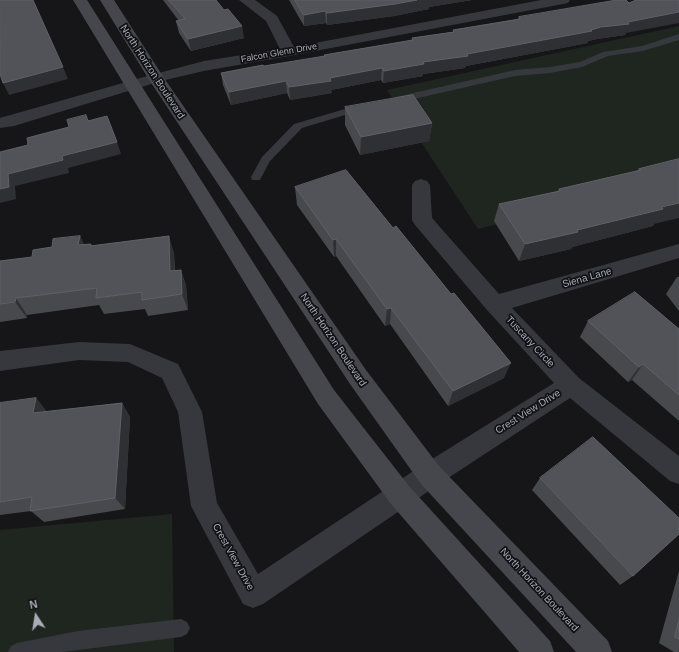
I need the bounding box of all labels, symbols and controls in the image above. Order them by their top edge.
street label: North Horizon Boulevard [117,23,187,121]
street label: Falcon Glenn Drive [240,41,318,65]
street label: Siena Lane [561,265,613,291]
street label: North Horizon Boulevard [297,291,369,389]
street label: Tuscany Circle [503,314,557,370]
street label: Crest View Drive [493,387,563,437]
street label: Crest View Drive [210,522,256,592]
street label: North Horizon Boulevard [497,546,581,634]
north arrow [16,596,56,636]
text: N [28,598,39,611]

